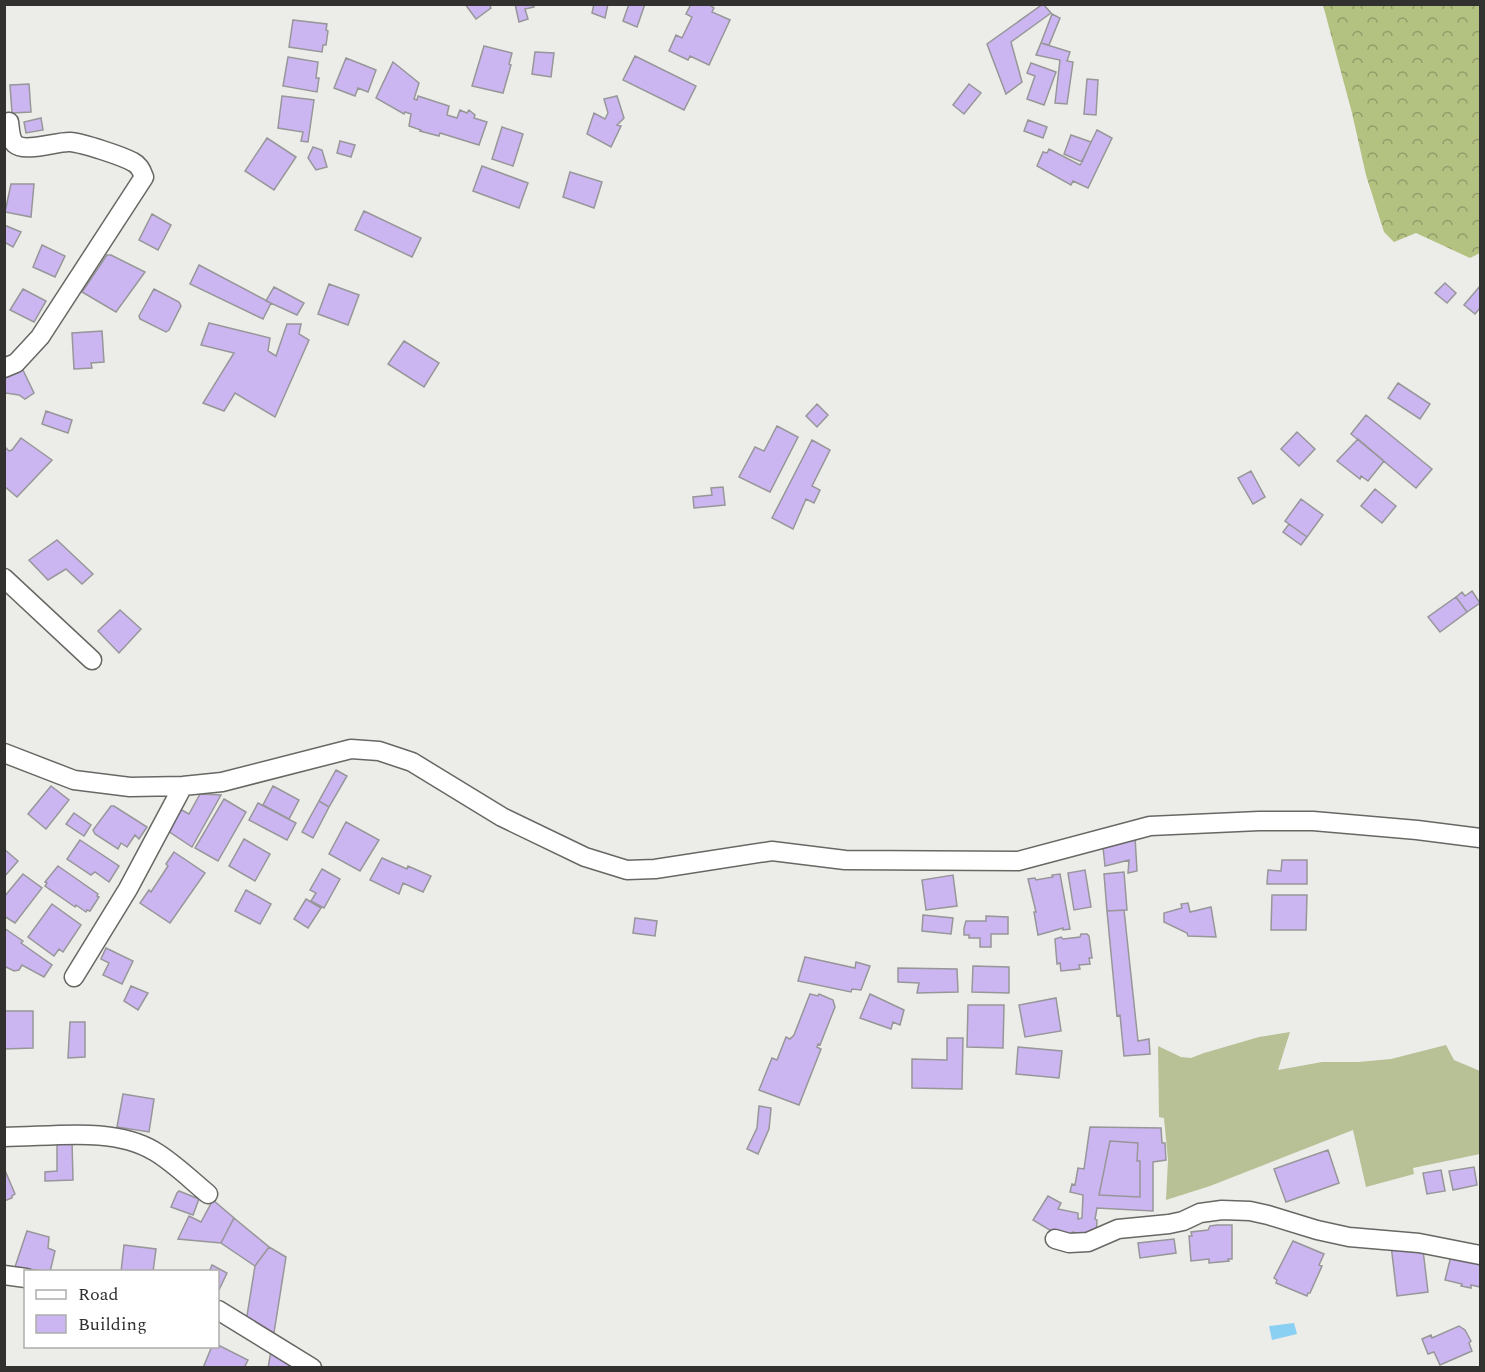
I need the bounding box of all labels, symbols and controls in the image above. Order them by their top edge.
legend [24,1270,219,1348]
text: Road [78,1281,119,1308]
text: Building [78,1311,147,1338]

